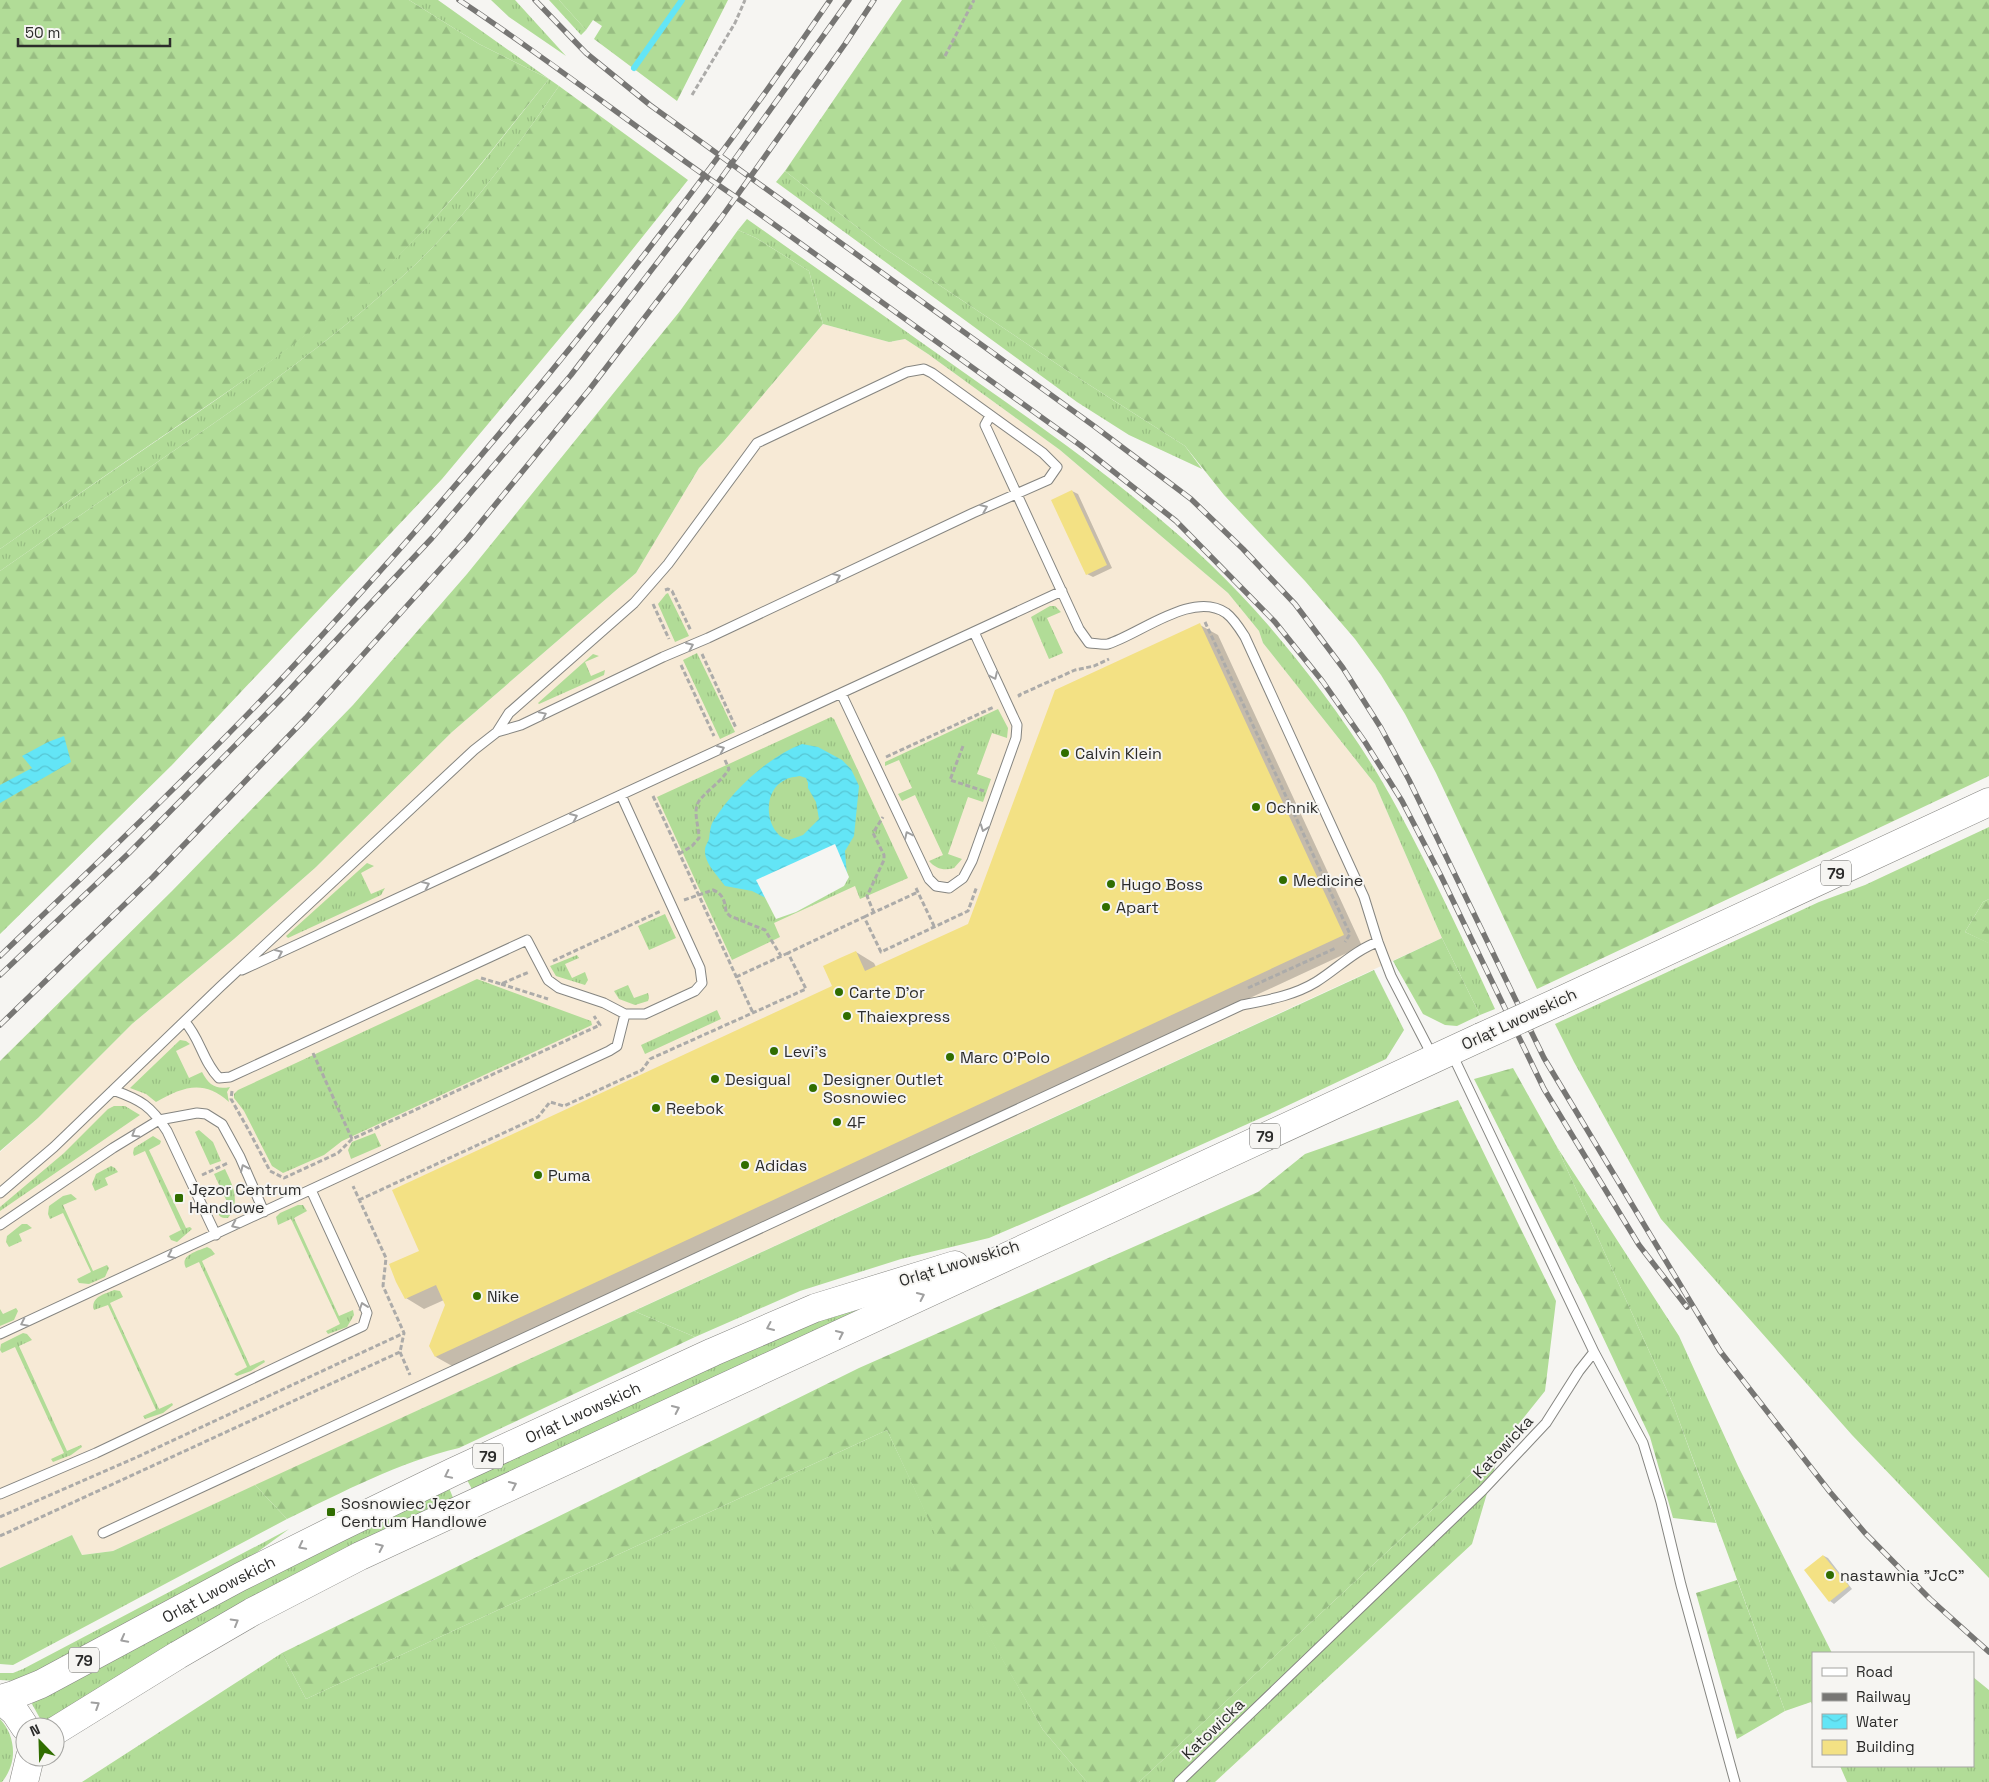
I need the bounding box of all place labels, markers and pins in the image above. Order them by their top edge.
place label: Calvin Klein [1075,743,1162,764]
marker: Calvin Klein [1059,747,1071,759]
place label: Ochnik [1266,797,1319,818]
marker: Ochnik [1250,801,1262,813]
place label: Medicine [1293,870,1363,891]
place label: Hugo Boss [1121,874,1203,895]
marker: Medicine [1277,874,1289,886]
marker: Hugo Boss [1105,878,1117,890]
place label: Apart [1116,897,1159,918]
marker: Apart [1100,901,1112,913]
place label: Carte D'or [849,982,925,1003]
marker: Carte D'or [833,986,845,998]
place label: Thaiexpress [857,1006,950,1027]
marker: Thaiexpress [841,1010,853,1022]
place label: Levi's [784,1041,827,1062]
marker: Levi's [768,1045,780,1057]
place label: Marc O'Polo [960,1047,1050,1068]
marker: Marc O'Polo [944,1051,956,1063]
place label: Desigual [725,1069,791,1090]
place label: Designer Outlet Sosnowiec [823,1069,943,1108]
marker: Desigual [709,1073,721,1085]
marker: Designer Outlet Sosnowiec [807,1082,819,1094]
place label: Reebok [666,1098,724,1119]
marker: Reebok [650,1102,662,1114]
place label: 4F [847,1112,866,1133]
marker: 4F [831,1116,843,1128]
place label: Adidas [755,1155,807,1176]
marker: Adidas [739,1159,751,1171]
place label: Puma [548,1165,590,1186]
marker: Puma [532,1169,544,1181]
place label: Jęzor Centrum Handlowe [189,1179,302,1218]
marker: Jęzor Centrum Handlowe [173,1192,185,1204]
place label: Nike [487,1286,519,1307]
marker: Nike [471,1290,483,1302]
place label: Sosnowiec Jęzor Centrum Handlowe [341,1493,487,1532]
marker: Sosnowiec Jęzor Centrum Handlowe [325,1506,337,1518]
place label: nastawnia "JcC" [1840,1565,1965,1586]
marker: nastawnia "JcC" [1824,1569,1836,1581]

